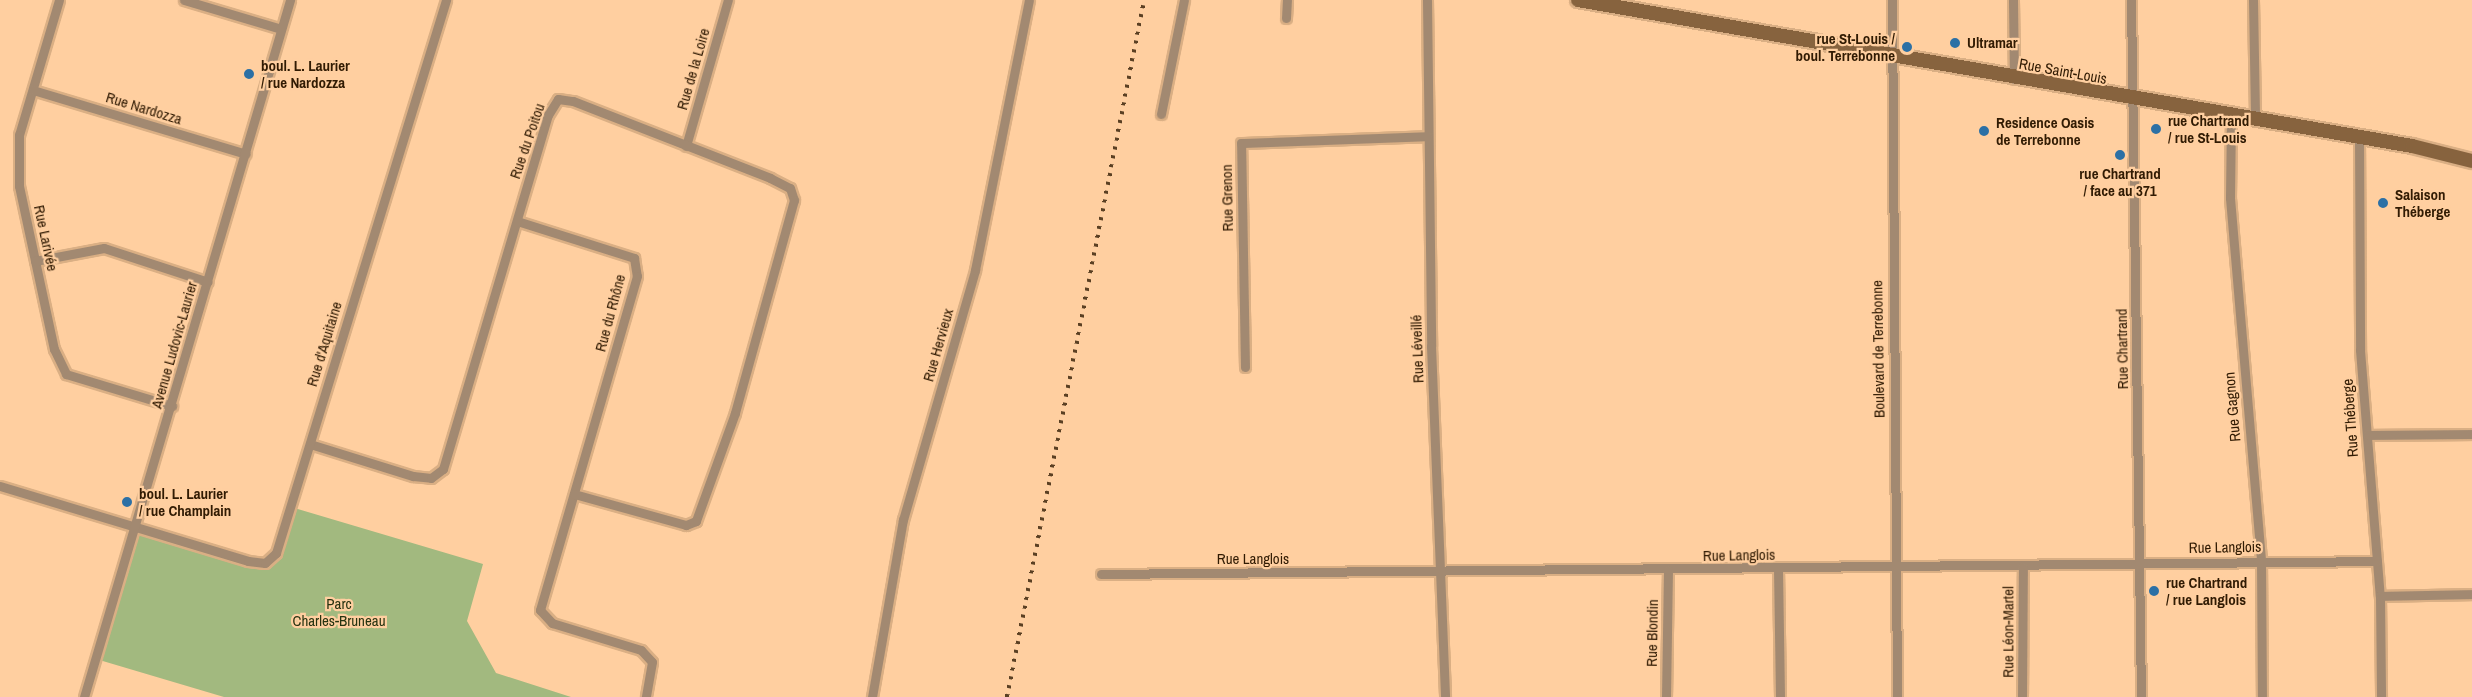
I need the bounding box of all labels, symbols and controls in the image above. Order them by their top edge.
street label: Rue de la Loire [673,26,713,112]
place label: rue St-Louis / boul. Terrebonne [1795,29,1895,64]
place label: Ultramar [1967,34,2018,52]
marker: Ultramar [1948,36,1962,50]
marker: rue St-Louis / boul. Terrebonne [1900,40,1914,54]
street label: Rue Saint-Louis [2018,54,2108,88]
place label: boul. L. Laurier / rue Nardozza [261,56,350,91]
marker: boul. L. Laurier / rue Nardozza [242,67,256,81]
street label: Rue Nardozza [104,88,184,128]
street label: Rue du Poitou [506,101,548,181]
place label: rue Chartrand / rue St-Louis [2168,111,2249,146]
place label: Residence Oasis de Terrebonne [1996,113,2094,148]
marker: rue Chartrand / rue St-Louis [2149,122,2163,136]
marker: Residence Oasis de Terrebonne [1977,124,1991,138]
marker: rue Chartrand / face au 371 [2113,148,2127,162]
street label: Rue Grenon [1217,164,1237,232]
place label: rue Chartrand / face au 371 [2079,164,2161,199]
place label: Salaison Théberge [2395,185,2450,220]
marker: Salaison Théberge [2376,196,2390,210]
street label: Rue Larivée [30,203,62,273]
street label: Rue du Rhône [591,272,629,354]
street label: Avenue Ludovic-Laurier [147,280,201,410]
street label: Boulevard de Terrebonne [1868,280,1888,418]
street label: Rue d'Aquitaine [303,299,345,389]
street label: Rue Hervieux [919,306,957,384]
street label: Rue Chartrand [2112,309,2132,389]
street label: Rue Léveillé [1407,315,1427,383]
street label: Rue Gagnon [2220,371,2244,443]
street label: Rue Théberge [2338,378,2362,458]
place label: boul. L. Laurier / rue Champlain [139,484,231,519]
marker: boul. L. Laurier / rue Champlain [120,495,134,509]
street label: Rue Langlois [2189,537,2261,557]
street label: Rue Langlois [1703,545,1775,565]
street label: Rue Langlois [1217,550,1289,568]
place label: rue Chartrand / rue Langlois [2166,573,2247,608]
marker: rue Chartrand / rue Langlois [2147,584,2161,598]
street label: Rue Léon-Martel [1999,586,2017,678]
park label: Parc Charles-Bruneau [293,594,385,629]
street label: Rue Blondin [1642,599,1662,667]

